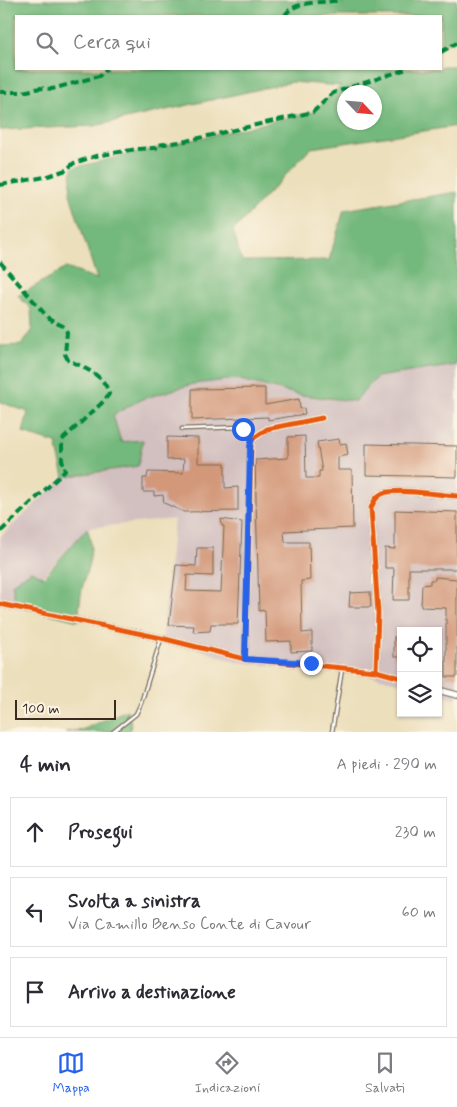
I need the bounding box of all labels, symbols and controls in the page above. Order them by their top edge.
search box [15,15,442,70]
icon: search [33,29,61,57]
text: Cerca qui [73,30,151,55]
north arrow [337,85,382,130]
route start [232,418,255,441]
map controls [397,627,442,717]
button: locate [397,627,442,672]
route end [300,652,323,675]
button: layers [397,672,442,717]
scale bar [15,697,116,720]
text: 100 m [22,700,60,718]
text: 4 min [20,751,71,779]
text: A piedi · 290 m [336,754,437,775]
icon: ahead [21,818,49,846]
text: Prosegui [68,820,133,845]
text: 230 m [395,822,436,843]
text: Svolta a sinistra [68,889,201,914]
icon: left [21,898,49,926]
text: 60 m [402,902,436,923]
text: Via Camillo Benso Conte di Cavour [68,914,311,935]
icon: arrive [21,978,49,1006]
text: Arrivo a destinazione [68,980,236,1005]
tab: Mappa [52,1049,90,1097]
tab: Indicazioni [195,1049,260,1097]
tab: Salvati [365,1049,405,1097]

